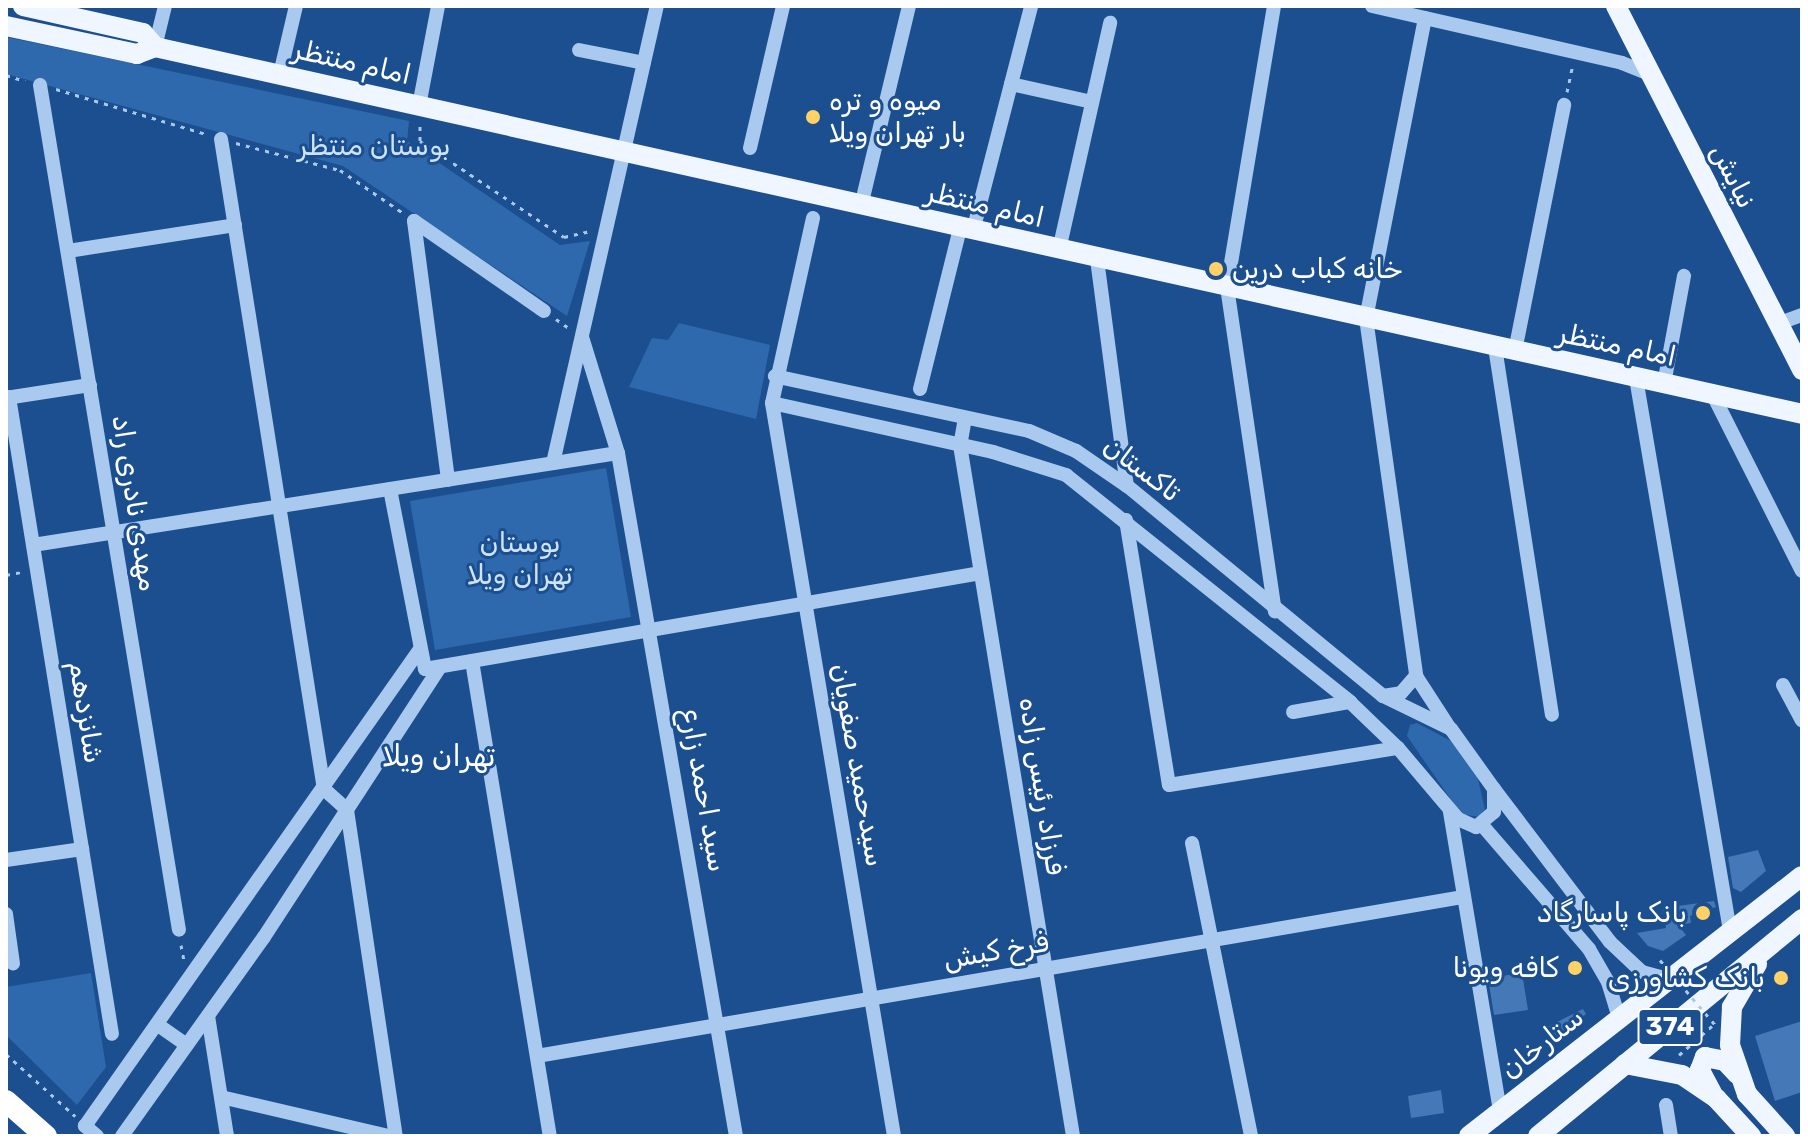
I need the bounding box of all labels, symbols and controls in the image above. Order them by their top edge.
street label: امام منتظر [290,32,414,92]
place label: میوه و تره بار تهران ویلا [829,84,966,150]
marker: میوه و تره بار تهران ویلا [804,108,822,126]
park label: بوستان منتظر [297,129,451,163]
street label: نیایش [1703,138,1763,214]
street label: امام منتظر [923,175,1047,235]
place label: خانه کباب درین [1232,252,1403,286]
marker: خانه کباب درین [1207,260,1225,278]
street label: امام منتظر [1555,316,1679,374]
street label: مهدی نادری راد [104,412,166,594]
street label: تاکستان [1096,429,1188,509]
park label: بوستان تهران ویلا [467,526,573,592]
street label: شانزدهم [61,658,111,766]
street label: سیدحمید صفویان [824,661,892,869]
street label: فرزاد رئیس زاده [1011,695,1073,877]
street label: سید احمد زارع [673,706,735,874]
district label: تهران ویلا [383,738,495,774]
place label: بانک پاسارگاد [1537,896,1687,930]
marker: بانک پاسارگاد [1694,904,1712,922]
street label: فرخ کیش [941,925,1051,977]
place label: کافه ویونا [1453,951,1559,985]
marker: کافه ویونا [1566,959,1584,977]
place label: بانک کشاورزی [1608,961,1765,995]
marker: بانک کشاورزی [1772,969,1790,987]
street label: ستارخان [1494,1000,1590,1086]
road number: 374 [1636,1005,1704,1049]

